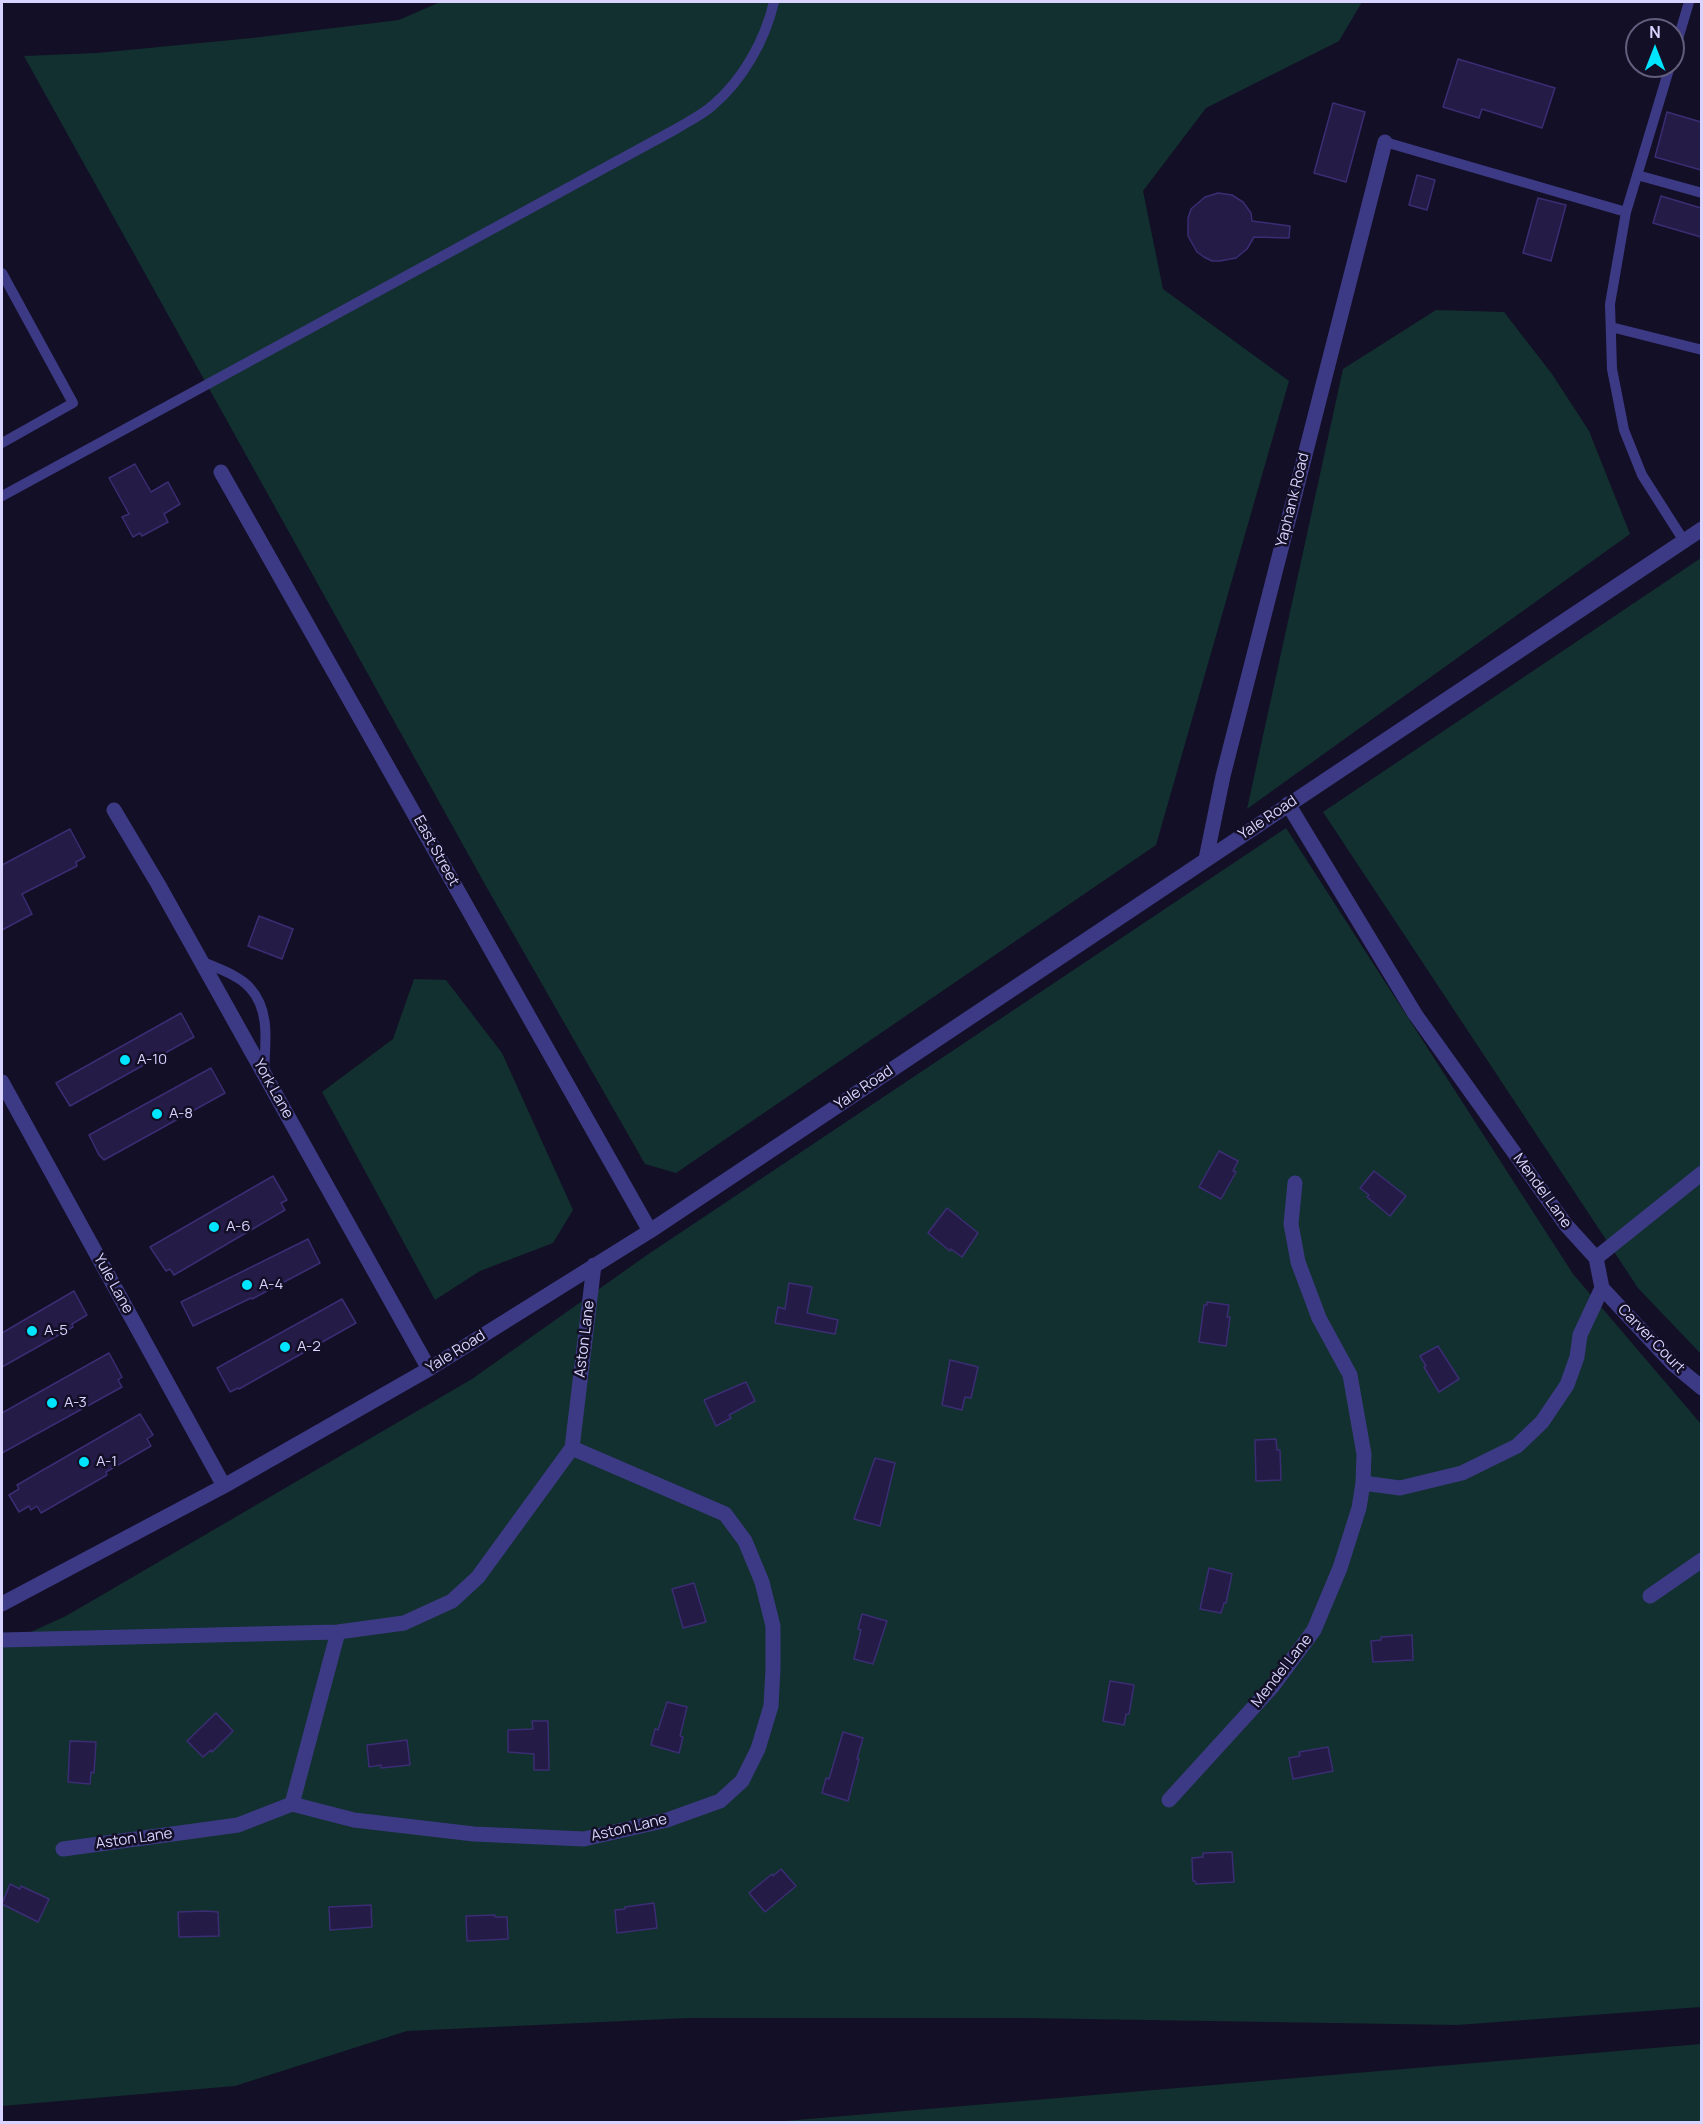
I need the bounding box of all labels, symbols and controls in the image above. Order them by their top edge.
north arrow [1625,18,1685,78]
text: N [1649,21,1661,43]
street label: Yaphank Road [1273,451,1313,549]
street label: Yale Road [1235,792,1301,844]
street label: East Street [409,813,463,889]
place label: A-10 [137,1051,167,1069]
marker: A-10 [118,1053,132,1067]
street label: York Lane [249,1056,297,1122]
street label: Yale Road [831,1062,897,1114]
place label: A-8 [169,1105,193,1123]
marker: A-8 [150,1107,164,1121]
street label: Mendel Lane [1509,1150,1575,1232]
place label: A-6 [226,1218,251,1236]
marker: A-6 [207,1220,221,1234]
street label: Yule Lane [89,1251,137,1317]
place label: A-4 [259,1276,283,1294]
marker: A-4 [240,1278,254,1292]
street label: Aston Lane [571,1299,599,1379]
street label: Carver Court [1614,1301,1688,1377]
place label: A-5 [44,1322,68,1340]
marker: A-5 [25,1324,39,1338]
street label: Yale Road [423,1327,489,1377]
place label: A-2 [297,1338,321,1356]
marker: A-2 [278,1340,292,1354]
place label: A-3 [64,1394,87,1412]
marker: A-3 [45,1396,59,1410]
place label: A-1 [96,1453,117,1471]
marker: A-1 [77,1455,91,1469]
street label: Mendel Lane [1248,1631,1316,1711]
street label: Aston Lane [589,1811,669,1845]
street label: Aston Lane [94,1825,174,1853]

